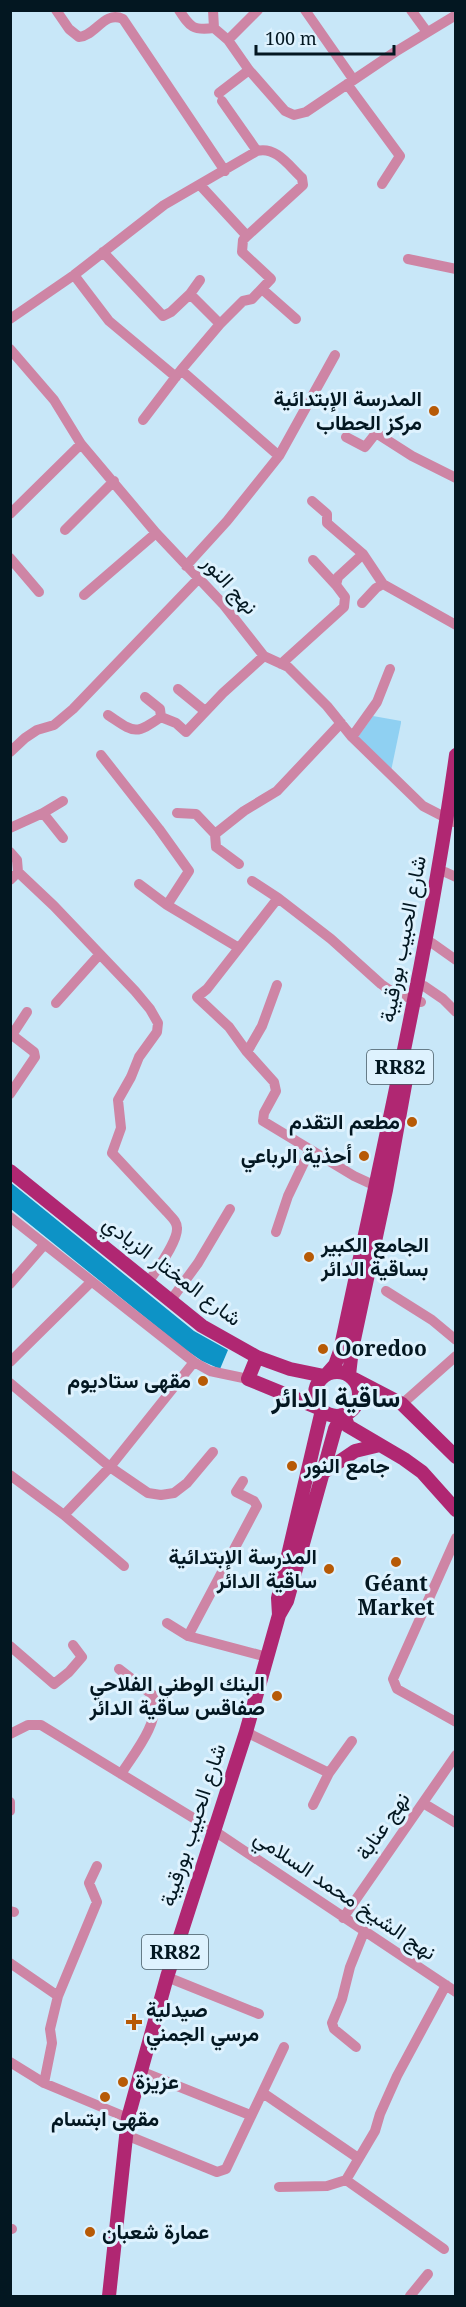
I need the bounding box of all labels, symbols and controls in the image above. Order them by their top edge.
scale bar [256,18,394,56]
text: 100 m [265,26,317,50]
place label: المدرسة الإبتدائية مركز الحطاب [273,384,422,436]
marker: المدرسة الإبتدائية مركز الحطاب [427,404,441,418]
street label: نهج النور [195,548,265,621]
street label: شارع الحبيب بورقيبة [372,853,433,1025]
road number: RR82 [367,1050,433,1084]
place label: مطعم التقدم [289,1107,400,1136]
marker: مطعم التقدم [405,1115,419,1129]
place label: أحذية الرباعي [241,1141,352,1173]
marker: أحذية الرباعي [357,1149,371,1163]
street label: شارع المختار الزيادي [95,1209,248,1335]
place label: الجامع الكبير بساقية الدائر [320,1230,429,1282]
marker: الجامع الكبير بساقية الدائر [302,1250,316,1264]
place label: Ooredoo [335,1334,427,1362]
marker: Ooredoo [316,1342,330,1356]
place label: مقهى ستاديوم [67,1366,191,1395]
marker: مقهى ستاديوم [196,1374,210,1388]
district label: ساقية الدائر [271,1378,400,1415]
place label: جامع النور [303,1451,390,1480]
marker: جامع النور [285,1459,299,1473]
place label: المدرسة الإبتدائية ساقية الدائر [168,1542,317,1594]
marker: Géant Market [389,1555,403,1569]
marker: المدرسة الإبتدائية ساقية الدائر [322,1562,336,1576]
place label: Géant Market [357,1569,435,1621]
place label: البنك الوطني الفلاحي صفاقس ساقية الدائر [88,1669,265,1721]
marker: البنك الوطني الفلاحي صفاقس ساقية الدائر [270,1689,284,1703]
street label: شارع الحبيب بورقيبة [153,1740,233,1910]
street label: نهج عنابة [349,1786,417,1866]
street label: نهج الشيخ محمد السلامي [247,1823,442,1969]
road number: RR82 [142,1935,208,1969]
place label: صيدلية مرسي الجمني [146,1995,259,2051]
marker: صيدلية مرسي الجمني [127,2015,141,2029]
place label: عزيزة [135,2067,179,2095]
marker: عزيزة [116,2075,130,2089]
marker: مقهى ابتسام [98,2090,112,2104]
place label: مقهى ابتسام [51,2104,159,2133]
place label: عمارة شعبان [102,2217,209,2245]
marker: عمارة شعبان [83,2225,97,2239]

